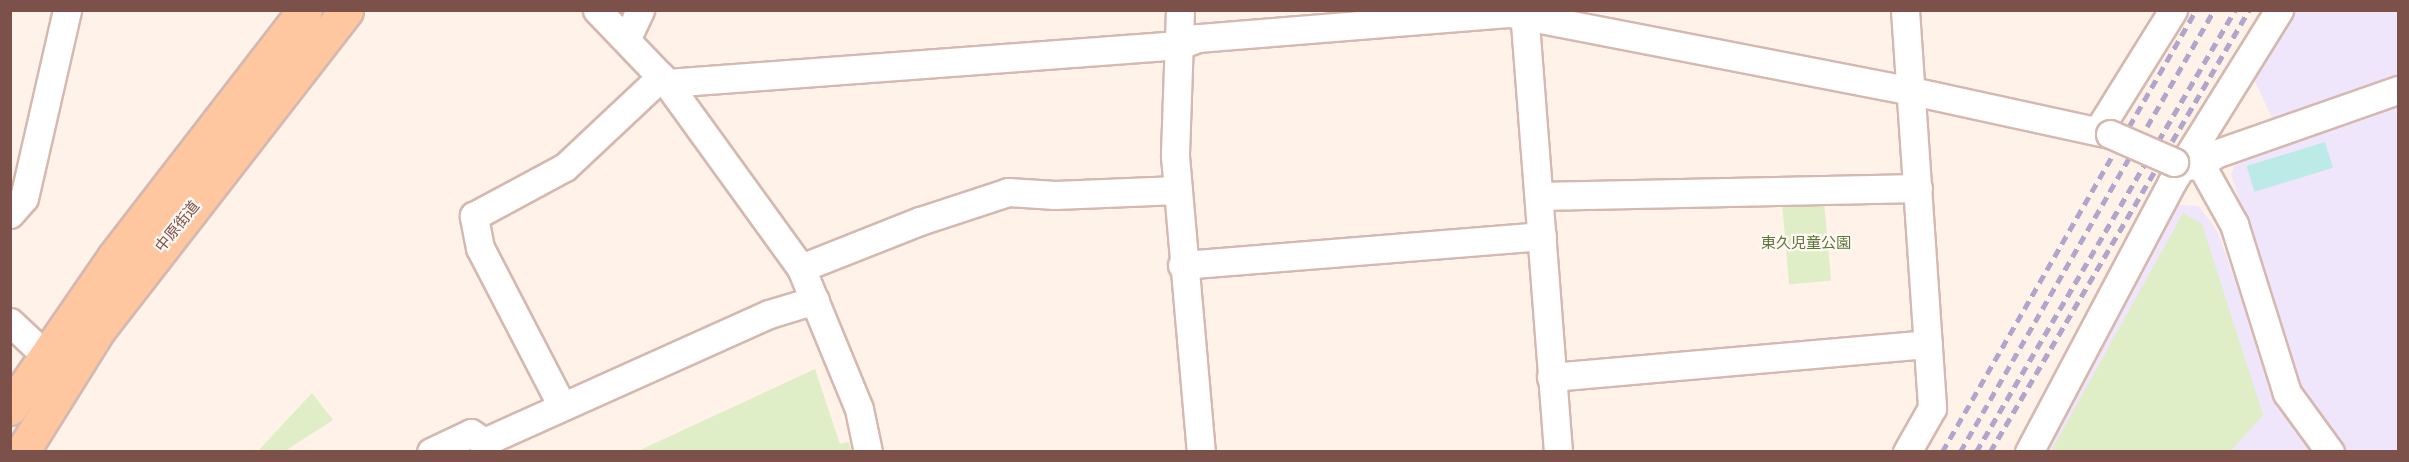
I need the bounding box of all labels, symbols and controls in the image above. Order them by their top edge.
street label: 中原街道 [151,197,203,255]
park label: 東久児童公園 [1761,234,1851,252]

